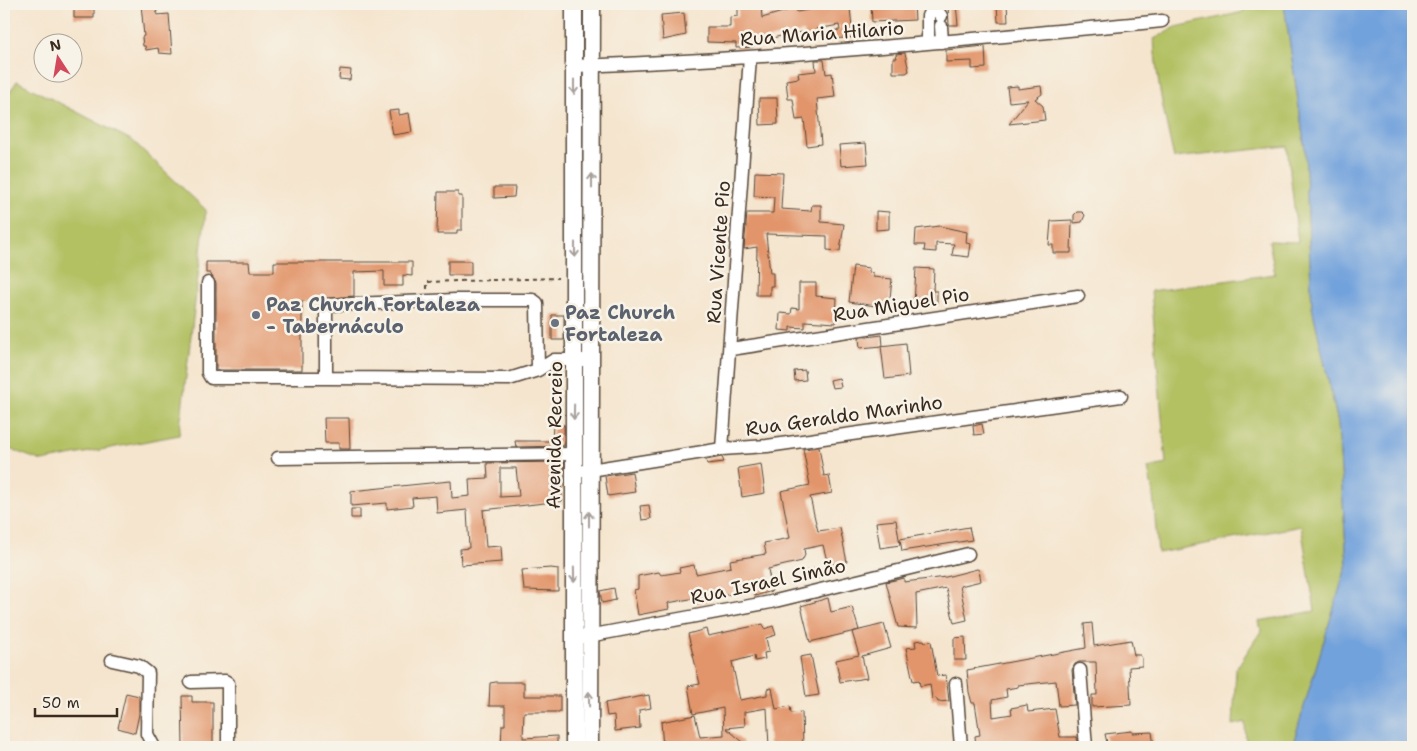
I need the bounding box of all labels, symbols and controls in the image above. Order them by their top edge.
street label: Rua Maria Hilario [739,15,905,52]
north arrow [32,32,82,82]
text: N [48,35,63,55]
one-way arrow [569,79,579,95]
one-way arrow [587,173,597,190]
street label: Rua Vicente Pio [701,180,736,324]
one-way arrow [570,242,580,258]
street label: Rua Miguel Pio [831,281,971,328]
place label: Paz Church Fortaleza - Tabernáculo [266,292,480,339]
place label: Paz Church Fortaleza [565,300,675,347]
marker: Paz Church Fortaleza - Tabernáculo [250,309,262,321]
marker: Paz Church Fortaleza [549,317,561,329]
street label: Avenida Recreio [541,361,568,509]
street label: Rua Geraldo Marinho [744,389,944,442]
one-way arrow [569,404,579,420]
one-way arrow [584,511,594,527]
street label: Rua Israel Simão [688,553,848,610]
one-way arrow [569,566,579,583]
scale bar [35,686,118,718]
one-way arrow [585,691,594,707]
text: 50 m [42,693,80,713]

